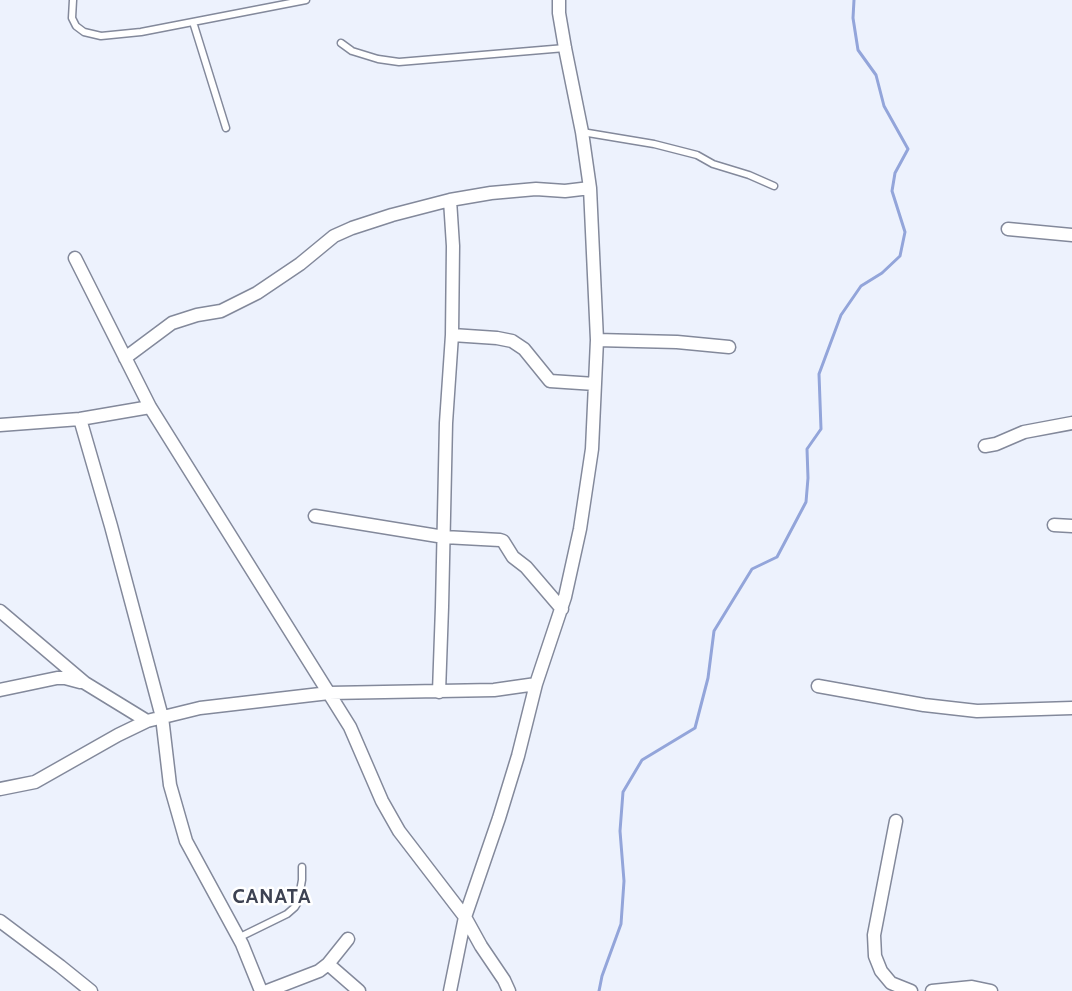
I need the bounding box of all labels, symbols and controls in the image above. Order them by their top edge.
district label: CANATA [232,885,312,909]

